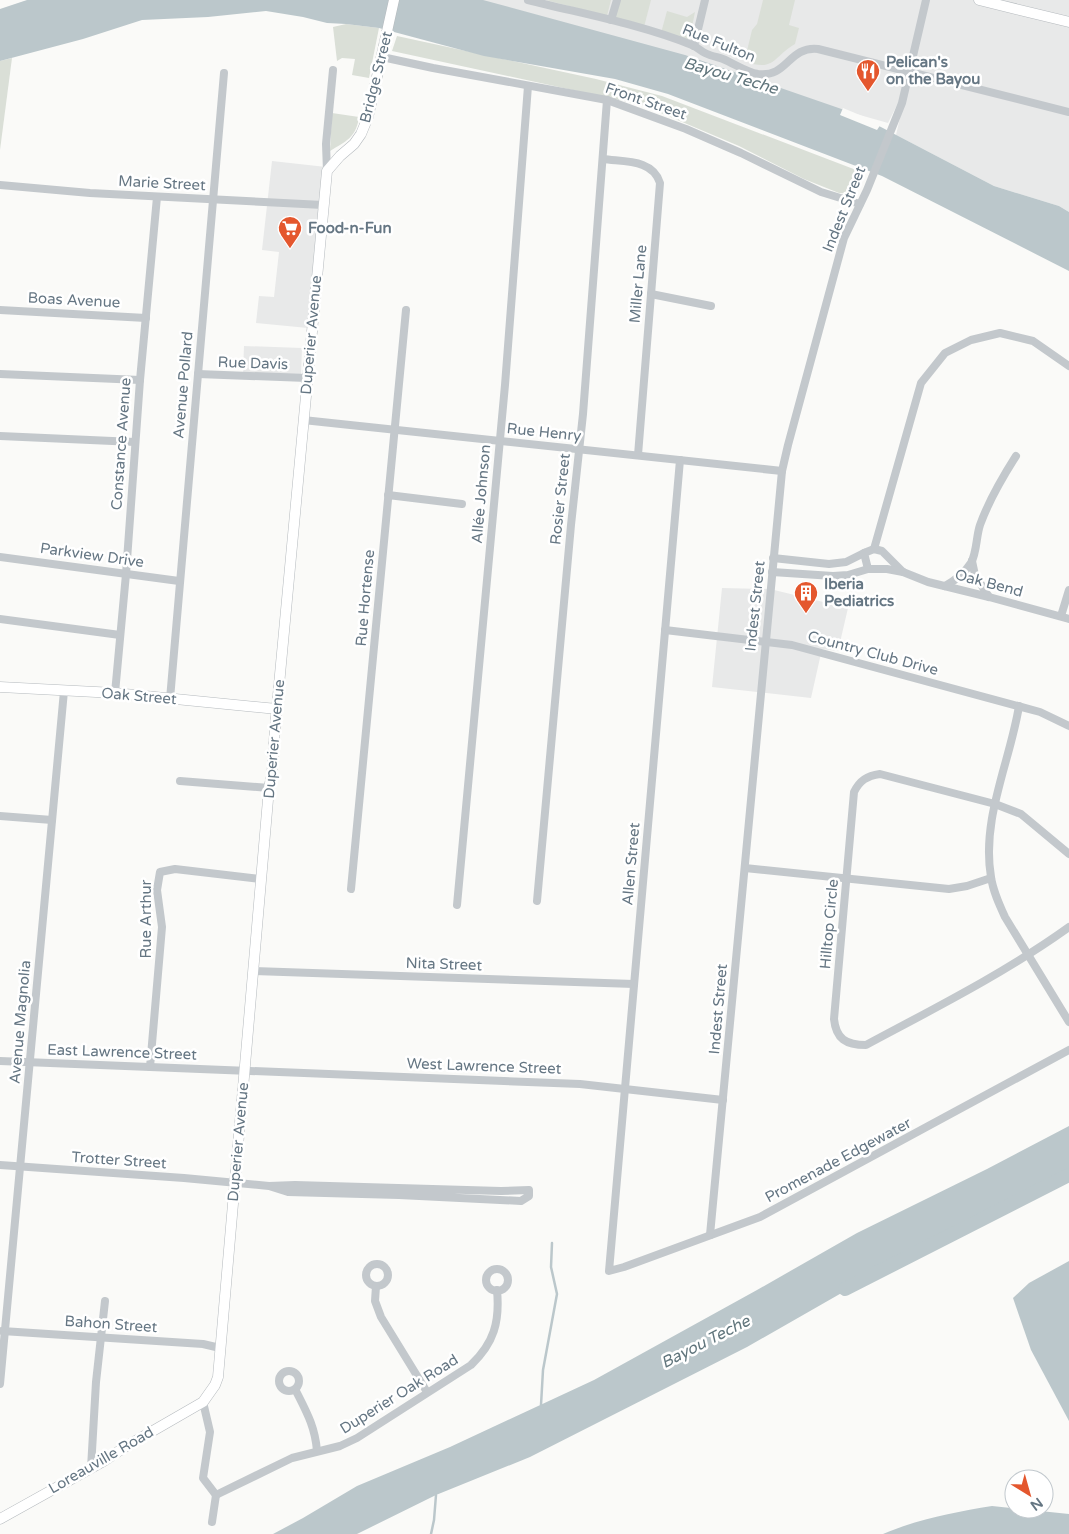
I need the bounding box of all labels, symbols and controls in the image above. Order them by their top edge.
street label: Rue Fulton [680,20,758,66]
street label: Bridge Street [356,29,396,125]
water label: Bayou Teche [681,53,781,99]
place label: Pelican's on the Bayou [886,53,980,89]
restaurant icon: Pelican's on the Bayou [855,58,881,92]
street label: Front Street [603,79,689,123]
street label: Indest Street [819,163,869,254]
street label: Marie Street [118,172,207,194]
supermarket icon: Food-n-Fun [277,215,303,249]
place label: Food-n-Fun [308,219,392,237]
street label: Miller Lane [626,244,650,324]
street label: Duperier Avenue [297,275,325,395]
street label: Boas Avenue [27,289,121,311]
street label: Avenue Pollard [169,331,197,439]
street label: Rue Davis [217,353,289,373]
street label: Constance Avenue [107,377,135,511]
street label: Rue Henry [506,419,582,445]
street label: Allée Johnson [468,444,494,544]
street label: Rosier Street [546,452,574,546]
street label: Parkview Drive [39,539,145,571]
street label: Rue Hortense [352,549,378,647]
street label: Indest Street [741,560,769,652]
street label: Oak Bend [953,565,1025,601]
place label: Iberia Pediatrics [824,575,894,610]
building icon: Iberia Pediatrics [793,580,819,614]
street label: Country Club Drive [806,627,940,679]
street label: Duperier Avenue [260,679,288,799]
street label: Oak Street [101,684,178,708]
street label: Allen Street [618,822,644,906]
street label: Hilltop Circle [816,878,842,970]
street label: Rue Arthur [137,879,155,958]
street label: Nita Street [405,954,483,974]
street label: Avenue Magnolia [6,959,34,1085]
street label: Indest Street [705,963,731,1055]
street label: East Lawrence Street [47,1040,197,1064]
street label: West Lawrence Street [406,1054,562,1078]
street label: Duperier Avenue [224,1082,252,1202]
street label: Promenade Edgewater [762,1114,914,1206]
street label: Trotter Street [71,1148,167,1172]
water label: Bayou Teche [658,1311,754,1373]
street label: Bahon Street [64,1312,158,1336]
street label: Duperier Oak Road [337,1350,461,1438]
street label: Loreauville Road [45,1423,157,1497]
north arrow [1004,1469,1054,1519]
text: N [1027,1494,1046,1514]

